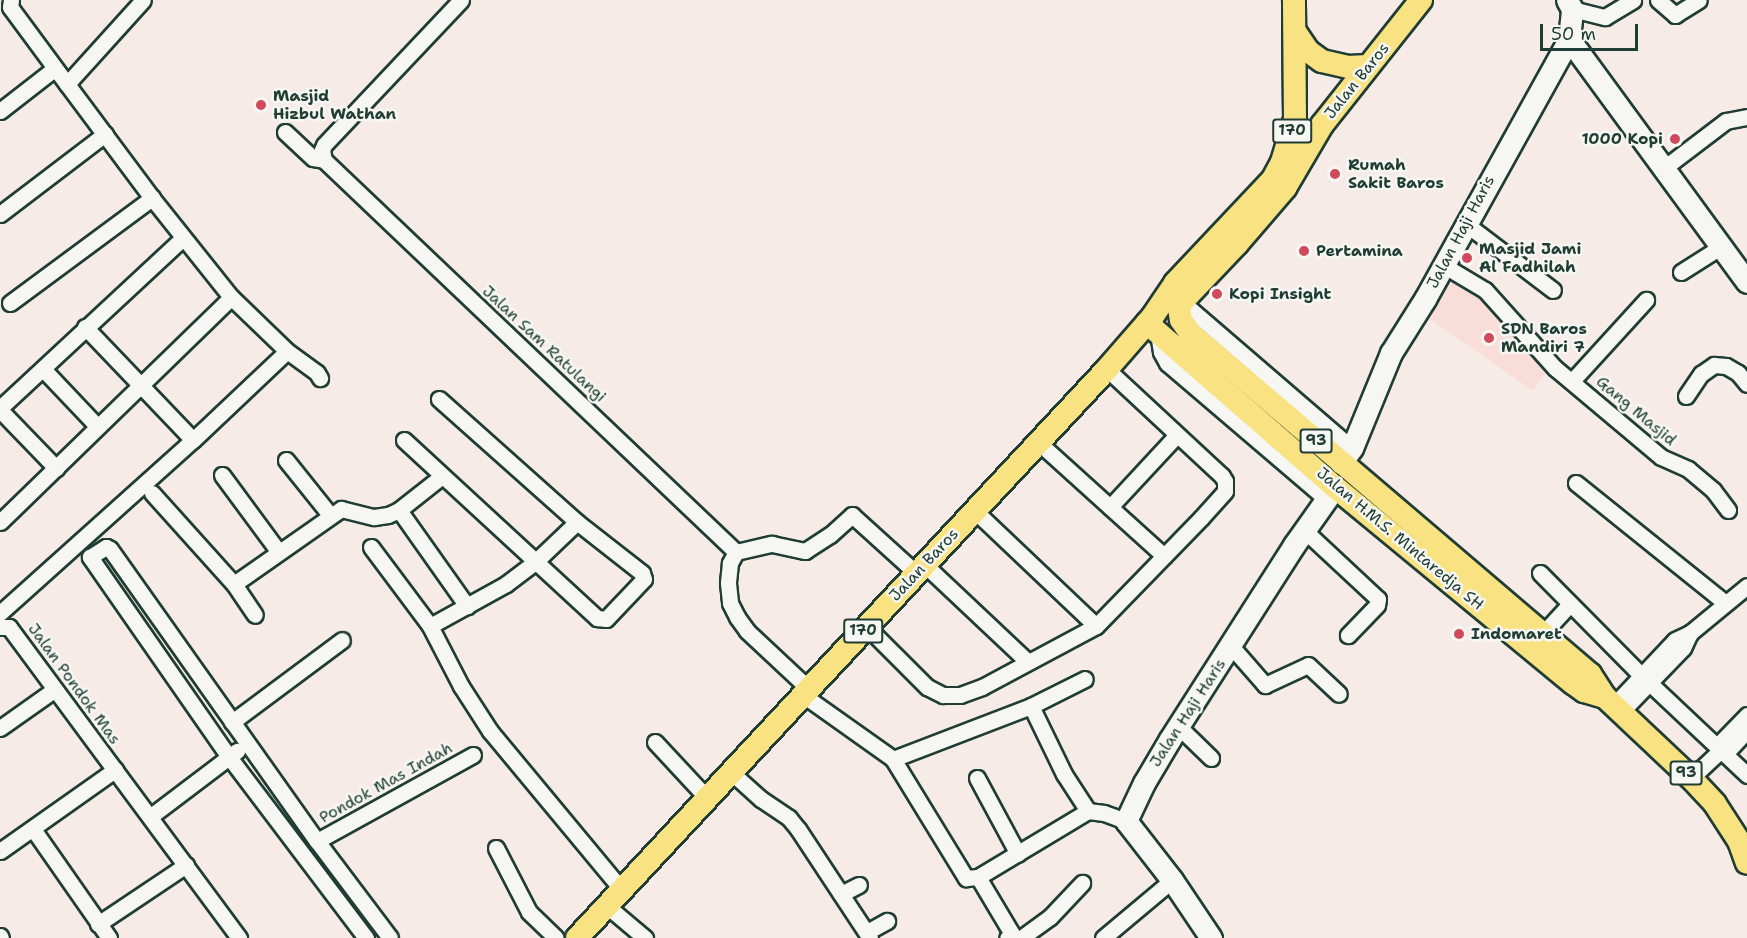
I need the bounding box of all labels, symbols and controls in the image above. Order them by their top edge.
scale bar [1543,12,1640,50]
text: 50 m [1551,22,1596,46]
street label: Jalan Baros [1320,39,1394,123]
place label: Masjid Hizbul Wathan [273,86,396,124]
marker: Masjid Hizbul Wathan [254,98,268,112]
road number: 170 [1271,119,1313,143]
place label: 1000 Kopi [1582,129,1663,149]
marker: 1000 Kopi [1668,132,1682,146]
place label: Rumah Sakit Baros [1348,155,1444,193]
marker: Rumah Sakit Baros [1326,165,1344,183]
street label: Jalan Haji Haris [1423,172,1499,292]
place label: Masjid Jami Al Fadhilah [1479,239,1581,277]
place label: Pertamina [1316,241,1403,261]
marker: Pertamina [1297,244,1311,258]
marker: Masjid Jami Al Fadhilah [1460,251,1474,265]
street label: Jalan Sam Ratulangi [478,282,610,406]
place label: Kopi Insight [1229,284,1331,304]
marker: Kopi Insight [1210,287,1224,301]
place label: SDN Baros Mandiri 7 [1501,319,1587,357]
marker: SDN Baros Mandiri 7 [1482,331,1496,345]
street label: Gang Masjid [1592,372,1680,450]
road number: 93 [1300,429,1332,453]
street label: Jalan H.M.S. Mintaredja SH [1313,464,1487,614]
street label: Jalan Baros [885,525,963,605]
road number: 170 [842,619,884,643]
street label: Jalan Pondok Mas [24,620,124,748]
place label: Indomaret [1471,624,1562,644]
marker: Indomaret [1452,627,1466,641]
street label: Jalan Haji Haris [1146,655,1230,771]
street label: Pondok Mas Indah [316,738,456,828]
road number: 93 [1670,761,1702,785]

